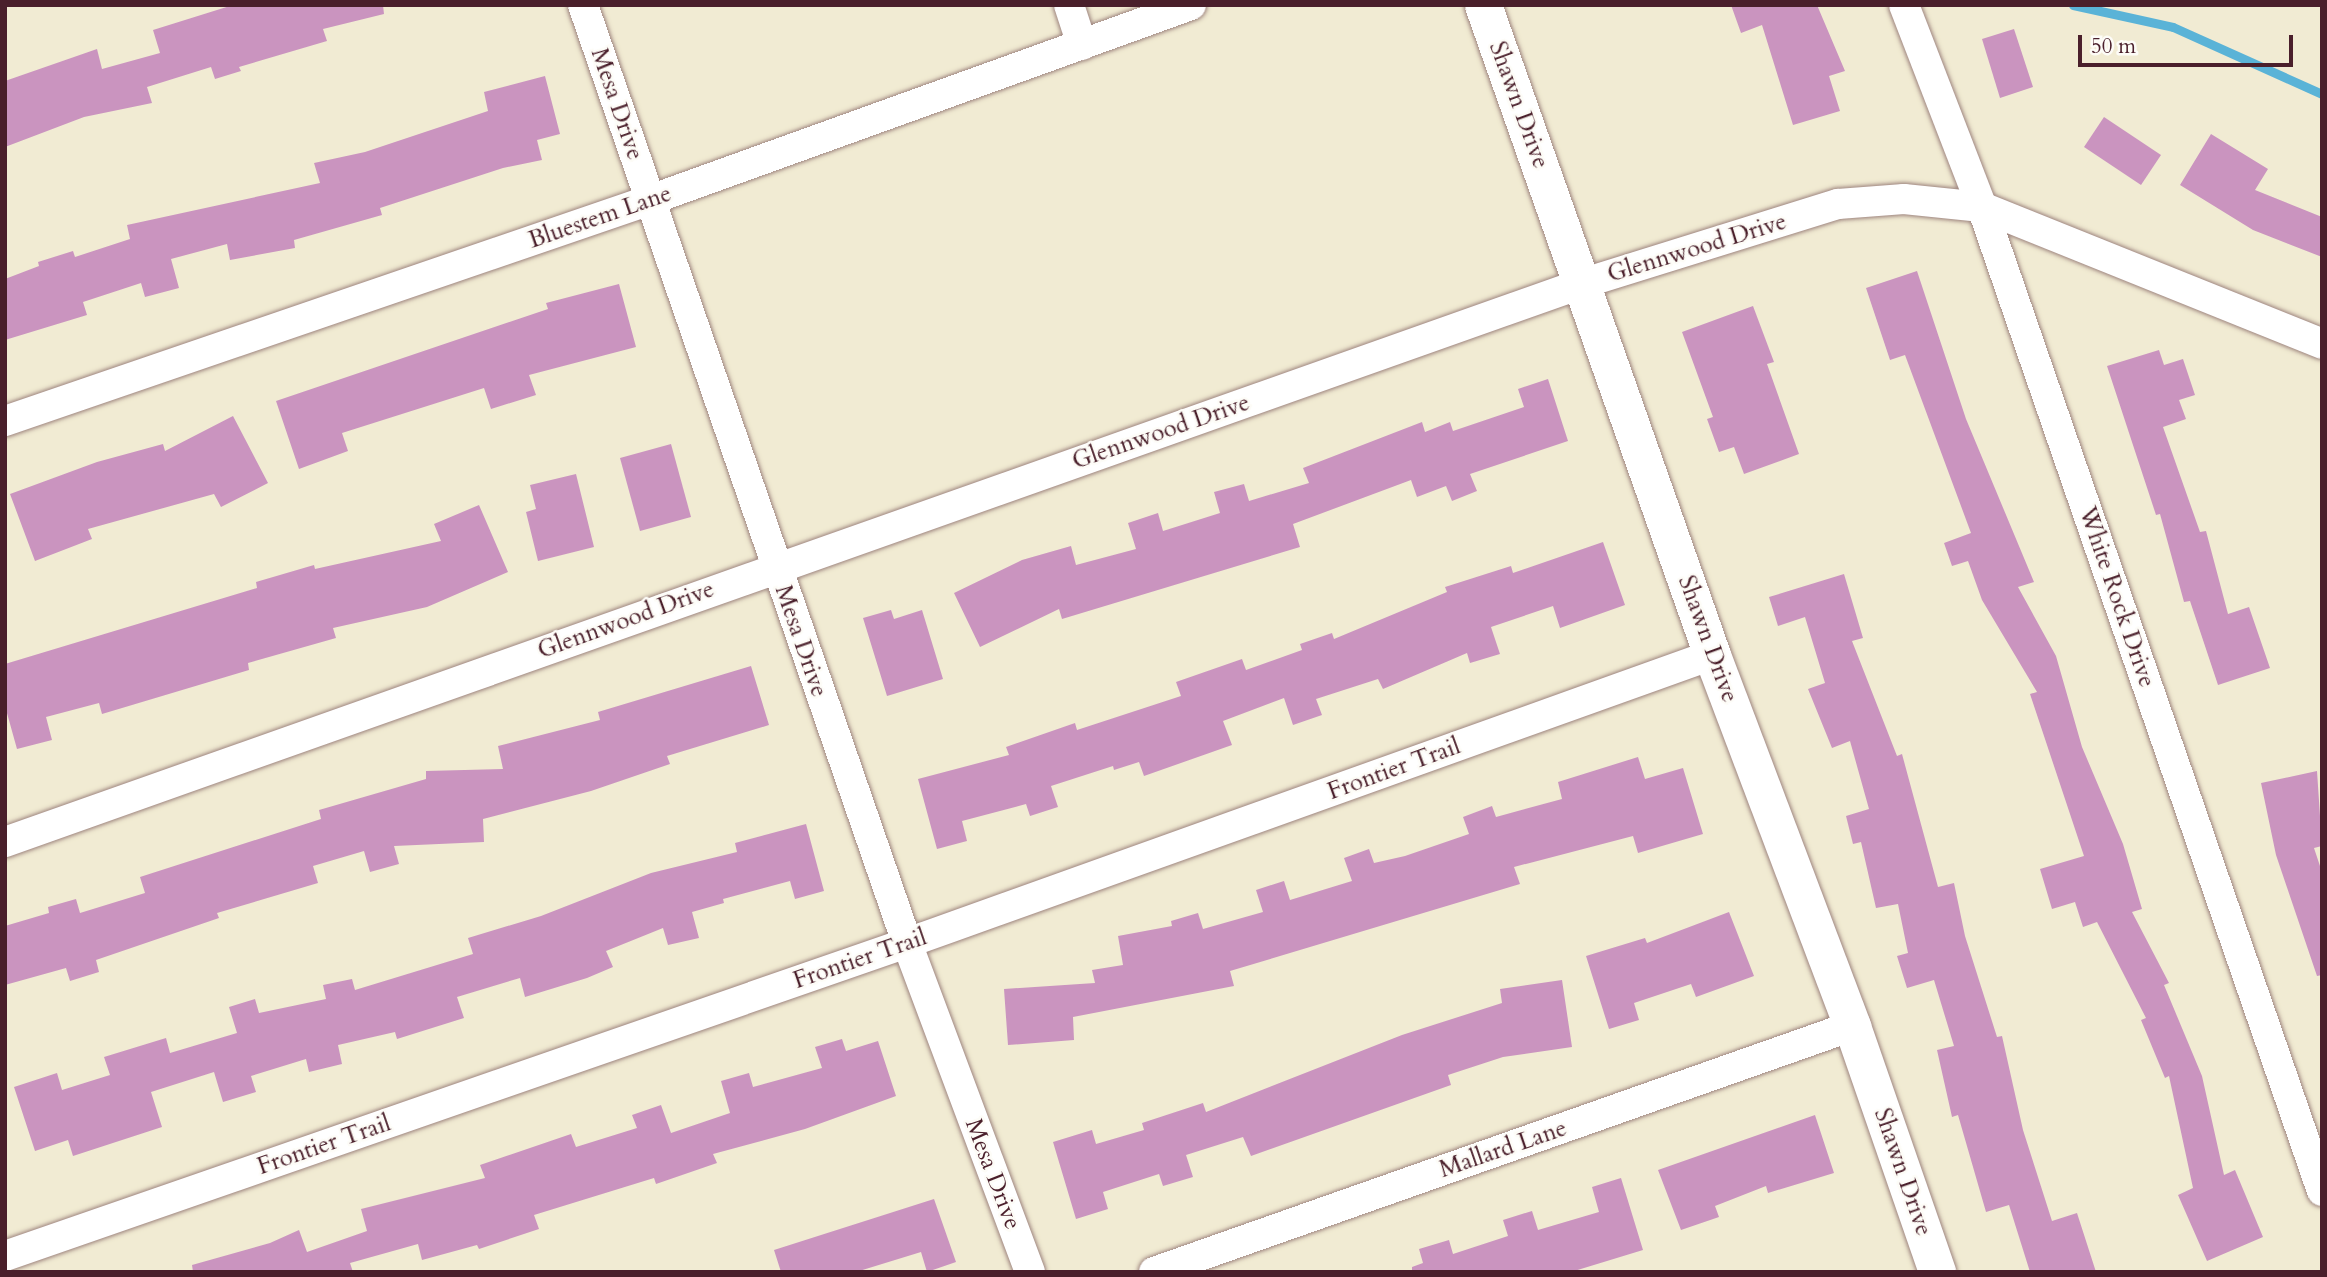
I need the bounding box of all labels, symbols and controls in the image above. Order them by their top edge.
scale bar [2082,21,2297,65]
text: 50 m [2091,32,2136,61]
street label: Shawn Drive [1483,38,1555,172]
street label: Mesa Drive [584,44,650,164]
street label: Bluestem Lane [525,179,675,255]
street label: Glennwood Drive [1604,207,1790,289]
street label: Glennwood Drive [1069,388,1253,476]
street label: White Rock Drive [2073,503,2161,691]
street label: Shawn Drive [1672,572,1744,706]
street label: Glennwood Drive [534,575,718,665]
street label: Mesa Drive [768,581,834,701]
street label: Frontier Trail [1324,732,1464,806]
street label: Frontier Trail [790,923,930,995]
street label: Shawn Drive [1868,1104,1938,1240]
street label: Frontier Trail [254,1109,394,1181]
street label: Mallard Lane [1435,1114,1571,1184]
street label: Mesa Drive [959,1115,1027,1233]

